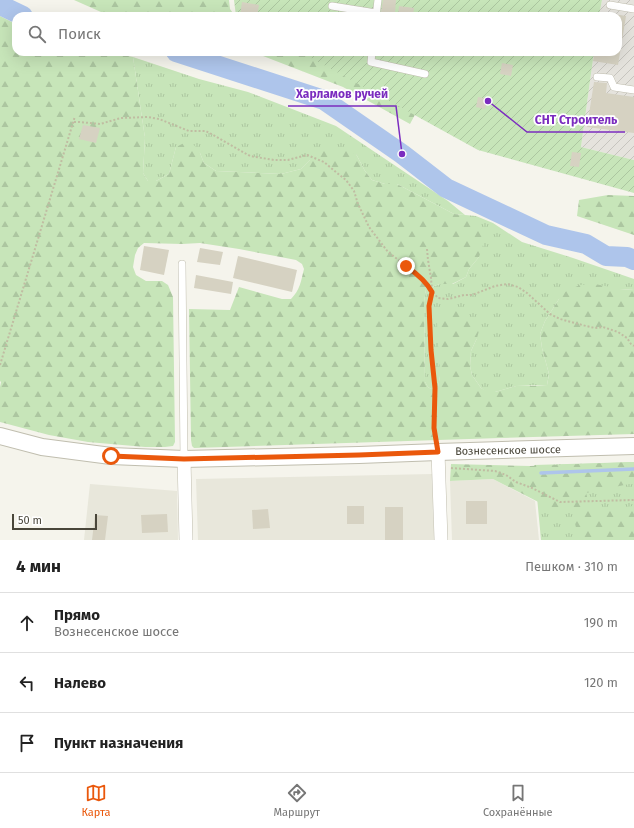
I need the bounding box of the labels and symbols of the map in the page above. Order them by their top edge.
callout: Харламов ручей [288,82,396,106]
text: Харламов ручей [295,87,388,101]
callout: СНТ Строитель [527,108,625,132]
text: СНТ Строитель [535,113,618,127]
route end [397,257,415,275]
street label: Вознесенское шоссе [455,443,561,458]
route start [102,447,120,465]
scale bar [12,512,97,531]

